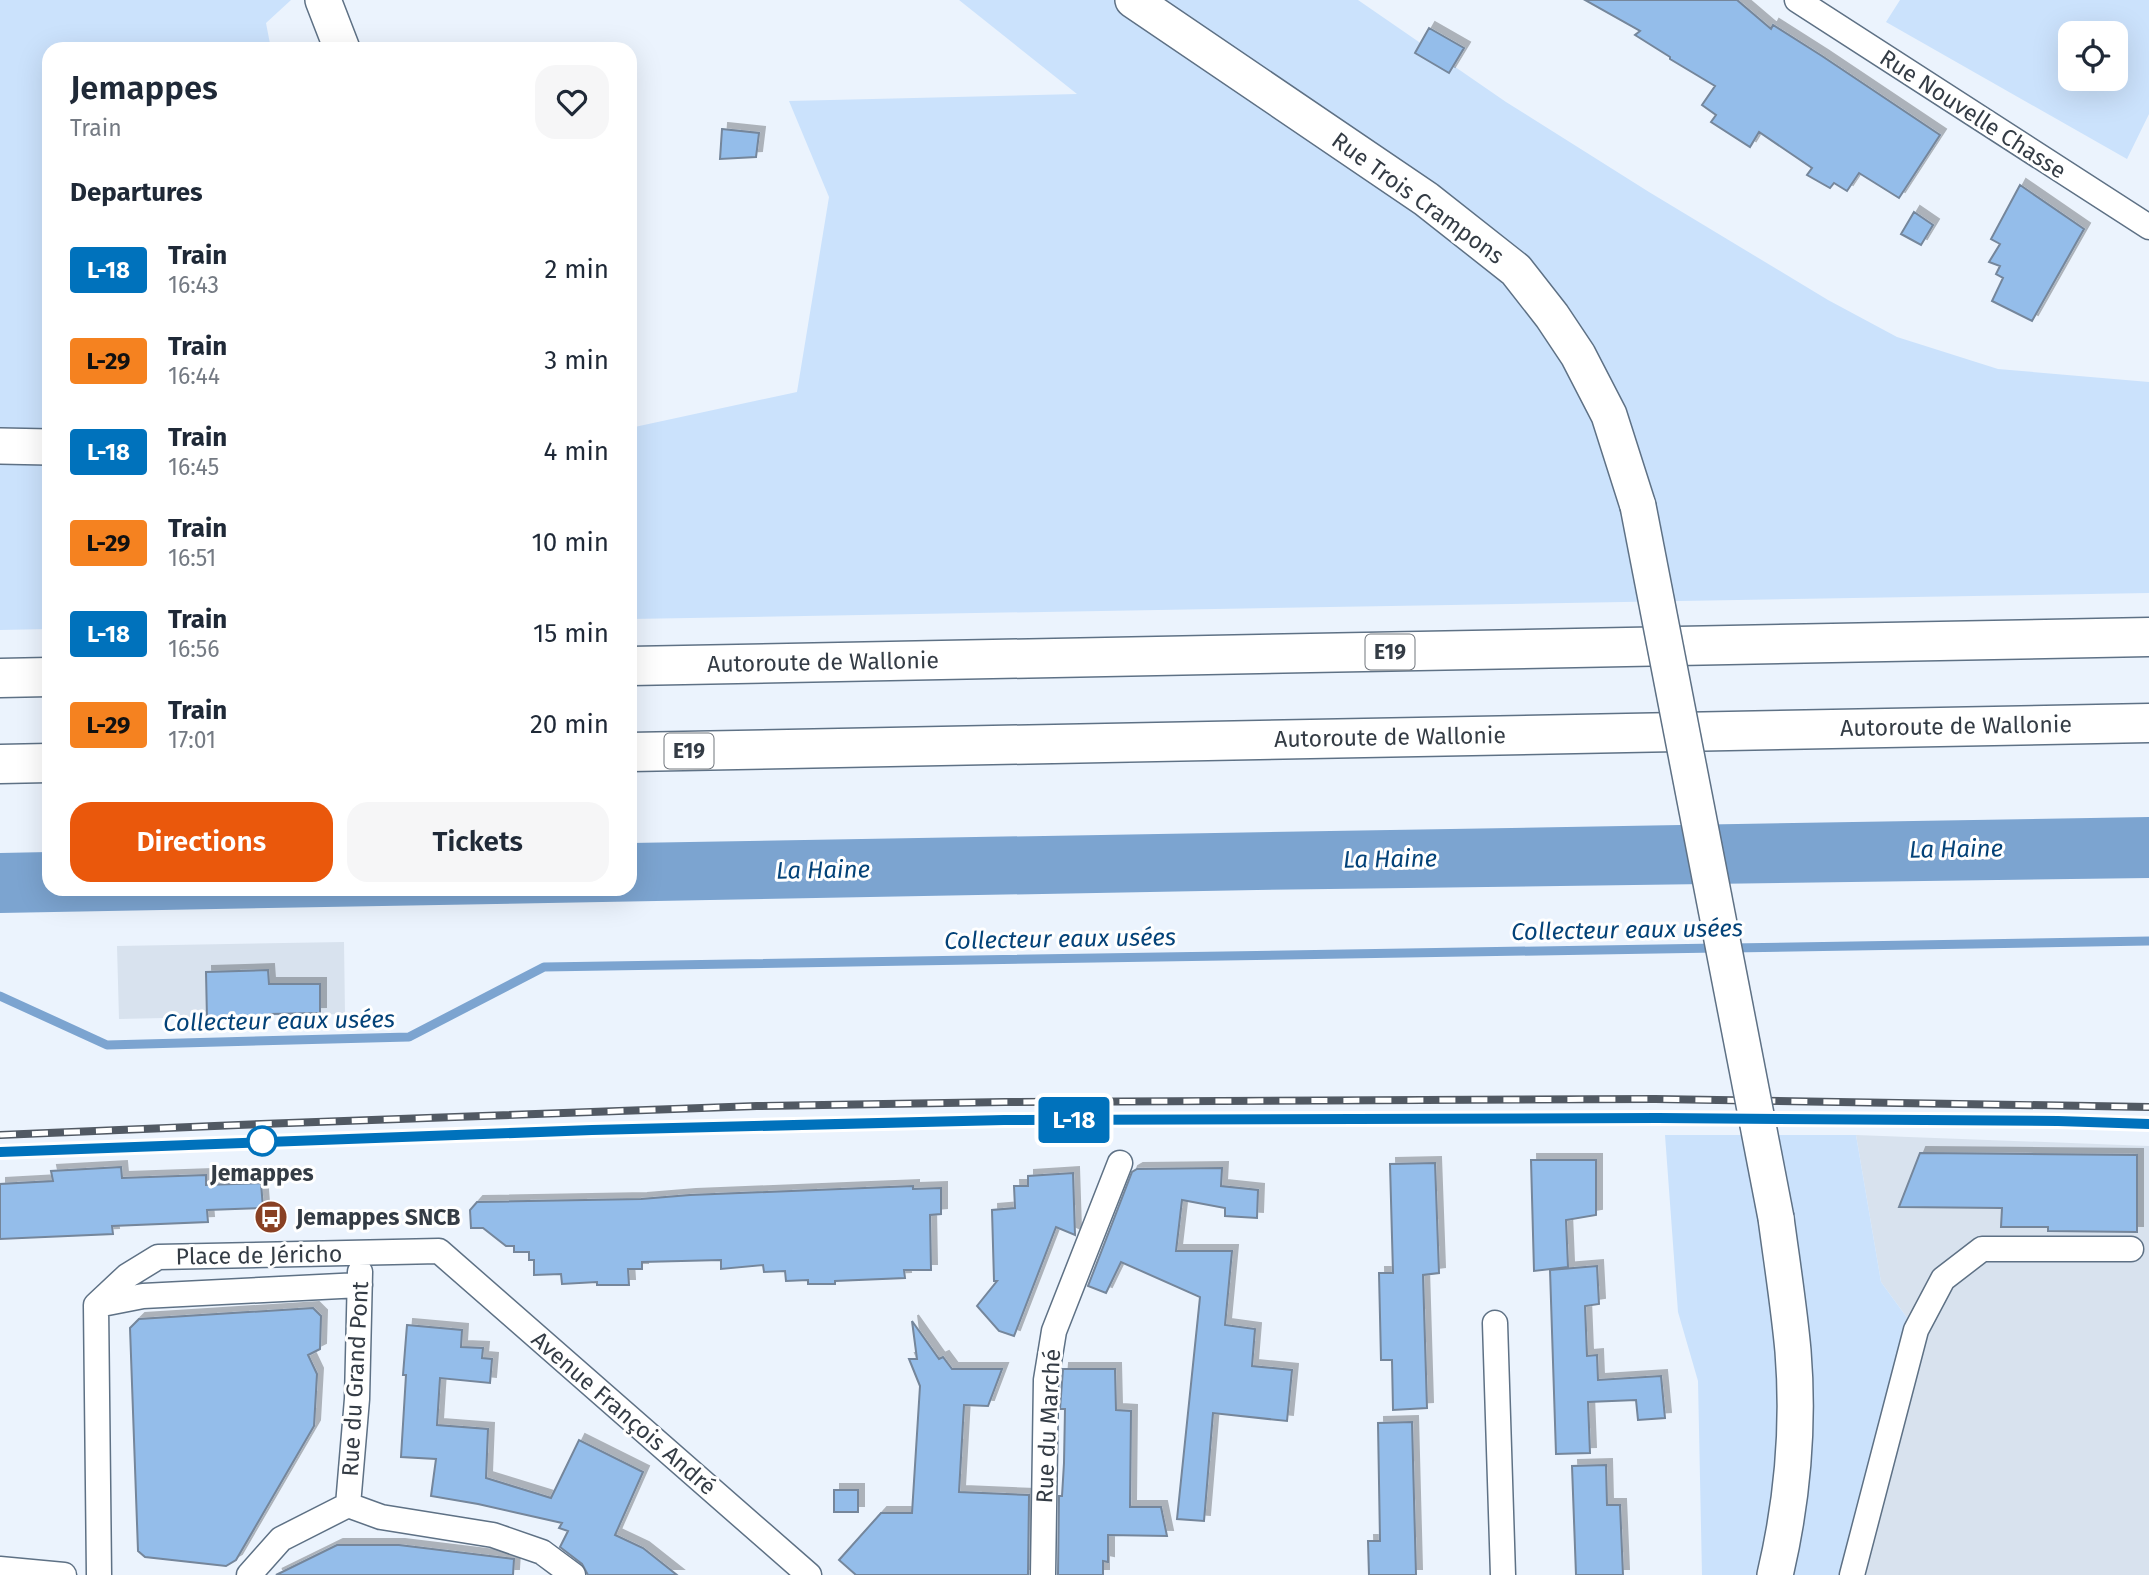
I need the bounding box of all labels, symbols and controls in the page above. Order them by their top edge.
map controls [2058,21,2128,91]
button: locate [2058,21,2128,91]
street label: Rue Nouvelle Chasse [1875,43,2071,185]
button: heart [535,65,609,139]
text: Jemappes [70,68,218,108]
text: Train [70,114,122,142]
street label: Rue Trois Crampons [1326,126,1510,270]
text: Departures [70,177,203,208]
text: Train [168,240,227,271]
text: 2 min [544,254,609,285]
text: L-18 [87,256,130,284]
text: 16:43 [168,271,219,299]
text: Train [168,331,227,362]
text: 3 min [544,345,609,376]
text: L-29 [86,347,131,375]
text: 16:44 [168,362,220,390]
text: Train [168,422,227,453]
text: 4 min [543,436,609,467]
text: L-18 [87,438,130,466]
text: 16:45 [168,453,219,481]
text: Train [168,513,227,544]
text: 10 min [531,527,609,558]
text: L-29 [86,529,131,557]
text: 16:51 [168,544,216,572]
text: Train [168,604,227,635]
text: 15 min [533,618,609,649]
text: L-18 [87,620,130,648]
road number: E19 [1366,634,1414,670]
text: 16:56 [168,635,220,663]
street label: Autoroute de Wallonie [707,646,939,678]
text: Train [168,695,227,726]
text: 20 min [530,709,609,740]
street label: Autoroute de Wallonie [1840,710,2072,742]
text: L-29 [86,711,131,739]
street label: Autoroute de Wallonie [1274,721,1506,753]
text: 17:01 [168,726,216,754]
road number: E19 [664,734,714,768]
button: Directions [70,802,333,882]
button: Tickets [347,802,609,882]
water label: La Haine [1909,834,2003,864]
water label: La Haine [1343,844,1437,874]
water label: La Haine [776,855,870,885]
water label: Collecteur eaux usées [1511,914,1743,946]
water label: Collecteur eaux usées [944,923,1176,955]
water label: Collecteur eaux usées [163,1005,395,1037]
line badge: L-18 [1025,1097,1123,1143]
text: L-18 [1052,1106,1096,1134]
marker: Jemappes [247,1126,277,1156]
place label: Jemappes [209,1159,314,1187]
bus stop icon: Jemappes SNCB [252,1198,290,1236]
place label: Jemappes SNCB [295,1203,461,1231]
street label: Place de Jéricho [175,1240,343,1270]
street label: Rue du Grand Pont [336,1280,374,1477]
street label: Avenue François André [526,1325,722,1501]
street label: Rue du Marché [1030,1348,1066,1504]

